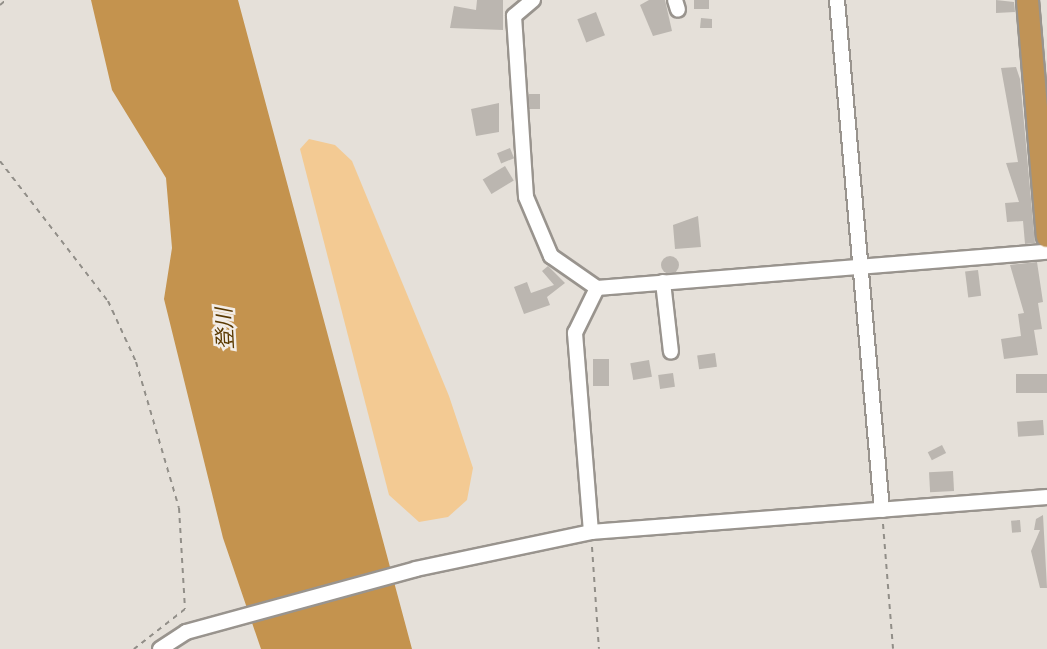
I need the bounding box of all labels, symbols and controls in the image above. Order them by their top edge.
water label: 登川 [211,307,239,351]

